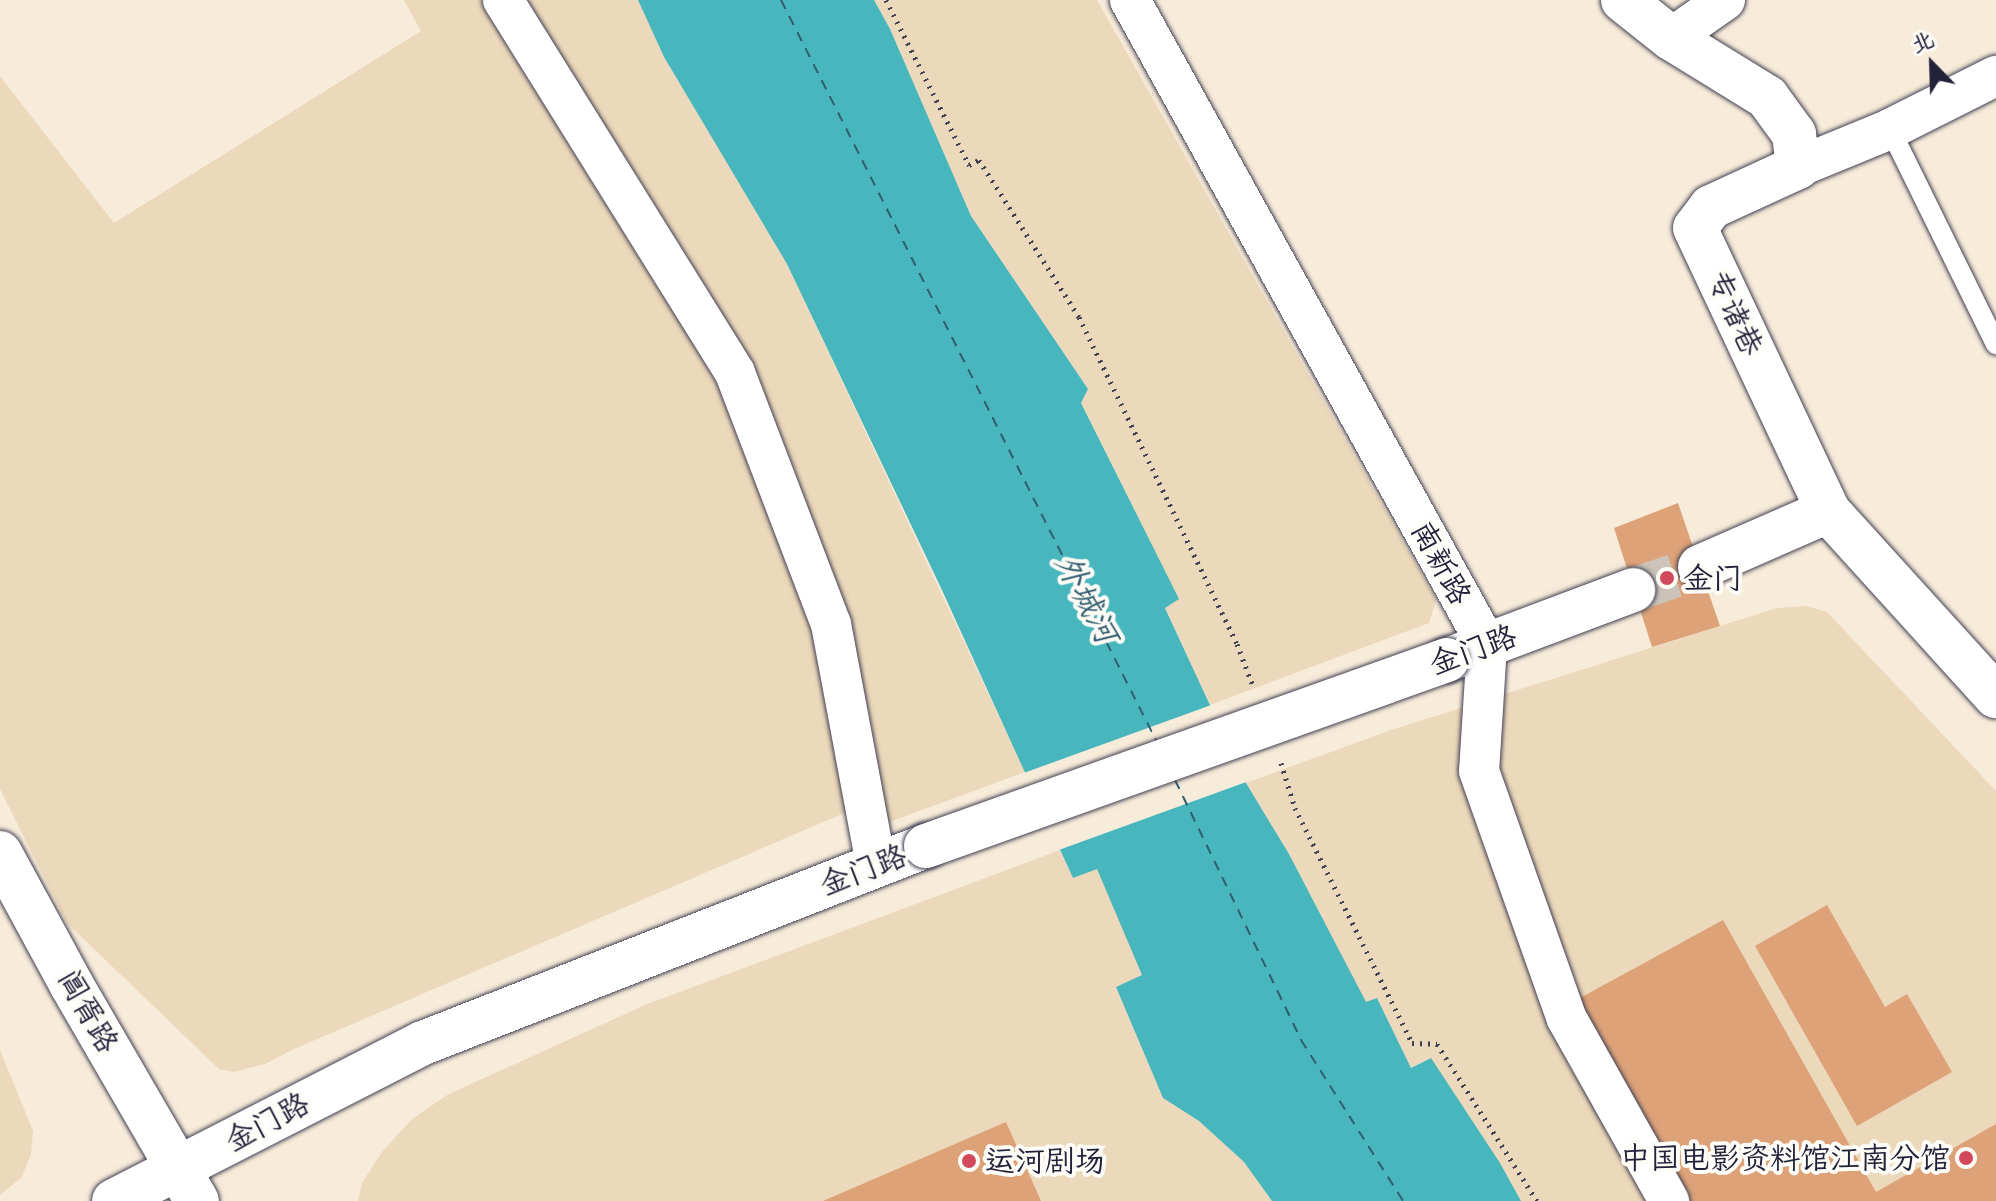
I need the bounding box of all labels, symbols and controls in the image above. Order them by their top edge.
text: 北 [1905,19,1940,64]
north arrow [1892,24,1972,104]
street label: 专诸巷 [1700,265,1770,361]
street label: 南新路 [1403,515,1479,611]
water label: 外城河 [1047,548,1125,650]
place label: 金门 [1683,560,1743,596]
marker: 金门 [1658,569,1676,587]
street label: 金门路 [1425,618,1521,682]
street label: 金门路 [815,837,911,903]
street label: 阊胥路 [50,963,126,1059]
street label: 金门路 [219,1085,315,1159]
place label: 中国电影资料馆江南分馆 [1620,1140,1950,1176]
place label: 运河剧场 [985,1143,1105,1179]
marker: 中国电影资料馆江南分馆 [1957,1149,1975,1167]
marker: 运河剧场 [960,1152,978,1170]

